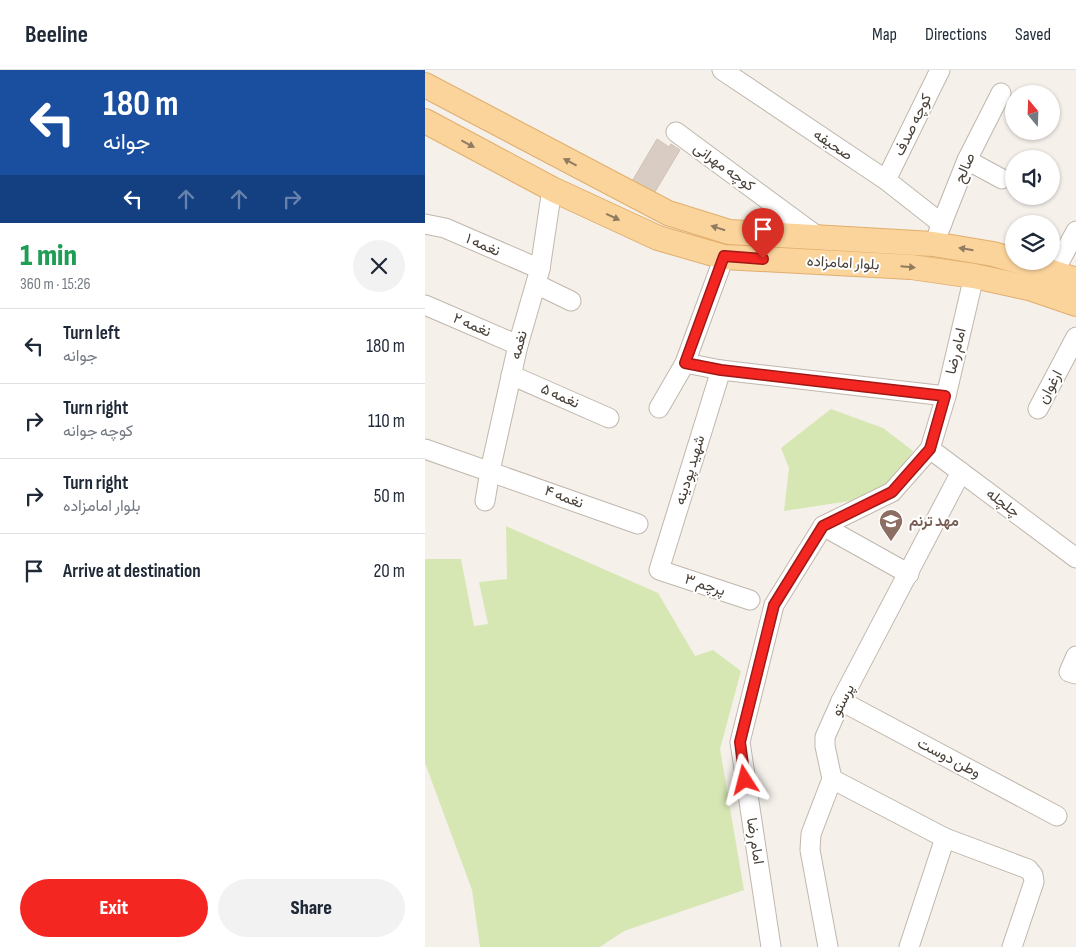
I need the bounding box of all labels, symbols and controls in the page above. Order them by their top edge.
text: Beeline [25,20,88,49]
text: Map [872,24,897,45]
text: Directions [925,24,987,45]
text: Saved [1015,24,1051,45]
text: 180 m [103,83,179,126]
north arrow [1005,85,1060,140]
map controls [1005,85,1060,270]
icon: left [20,90,85,155]
street label: کوچه صدف [890,90,936,159]
street label: صحیفه [810,125,856,165]
text: جوانه [103,129,150,156]
street label: کوچه مهرانی [690,138,759,196]
one-way arrow [461,140,475,148]
street label: صالح [950,150,981,186]
button: sound [1005,150,1060,205]
one-way arrow [563,157,577,166]
icon: left [119,185,147,213]
icon: ahead [172,185,200,213]
icon: ahead [225,185,253,213]
icon: right [278,185,306,213]
pin [742,208,784,259]
one-way arrow [606,214,620,222]
icon: arrive [749,215,777,243]
button: layers [1005,215,1060,270]
one-way arrow [710,224,725,232]
street label: نغمه ۱ [463,229,503,261]
text: 1 min [20,238,77,274]
button: close [353,240,405,292]
one-way arrow [958,245,974,253]
street label: بلوار امامزاده [806,252,880,274]
one-way arrow [900,264,916,272]
text: 360 m · 15:26 [20,275,91,294]
street label: نغمه ۲ [450,309,494,341]
text: Turn left [63,322,120,345]
street label: امام رضا [941,326,971,376]
street label: نغمه [506,328,532,362]
icon: left [20,332,48,360]
text: 180 m [366,335,405,358]
text: جوانه [63,347,97,366]
street label: ارغوان [1033,367,1067,407]
street label: نغمه ۵ [538,379,582,413]
text: Turn right [63,397,128,420]
icon: right [20,407,48,435]
text: 110 m [368,410,405,433]
text: کوچه جوانه [63,422,133,441]
street label: شهید پودینه [670,433,710,507]
text: Turn right [63,472,128,495]
street label: نغمه ۴ [542,481,586,513]
icon: right [20,482,48,510]
street label: چلچله [982,484,1024,522]
text: 50 m [374,485,405,508]
text: بلوار امامزاده [63,497,141,516]
school or university icon: مهد ترنم [878,508,904,542]
place label: مهد ترنم [909,512,959,531]
icon: arrive [20,557,48,585]
text: Arrive at destination [63,560,201,583]
text: 20 m [373,560,405,583]
street label: پرچم ۳ [682,570,728,600]
street label: پرستو [827,681,859,719]
street label: وطن دوست [914,733,984,783]
position arrow [718,753,770,805]
street label: امام رضا [742,816,768,866]
button: Exit [20,879,208,937]
button: Share [218,879,405,937]

